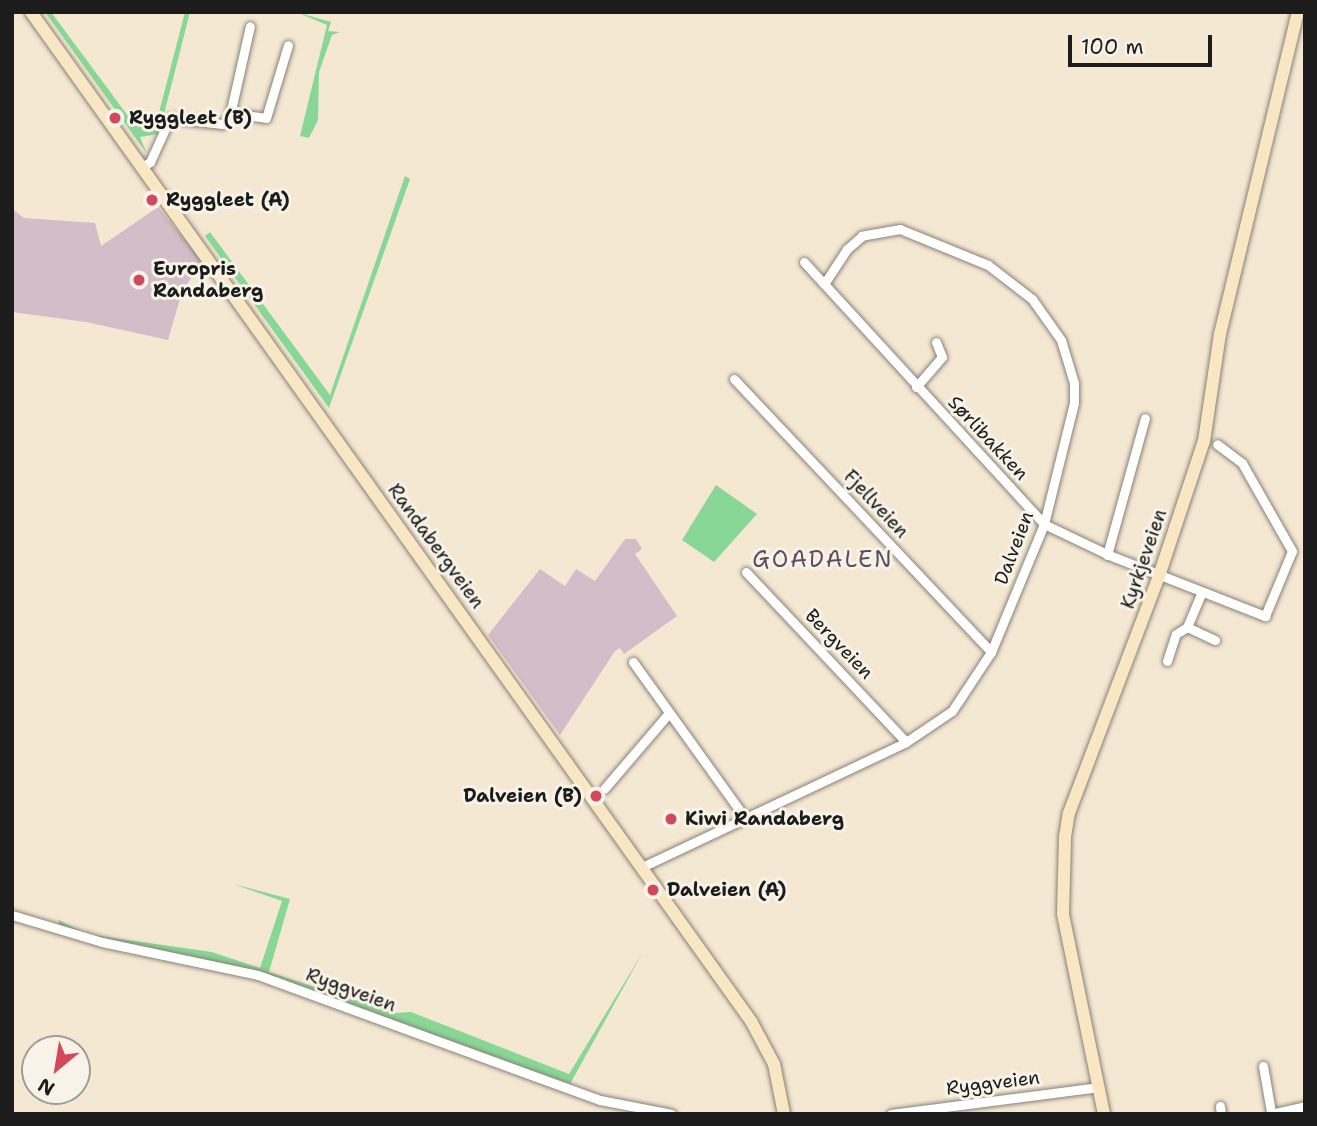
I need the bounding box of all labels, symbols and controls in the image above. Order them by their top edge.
scale bar [1072,21,1216,65]
text: 100 m [1081,33,1144,61]
place label: Ryggleet (B) [129,107,252,129]
marker: Ryggleet (B) [107,110,123,126]
place label: Ryggleet (A) [166,189,290,211]
marker: Ryggleet (A) [144,192,160,208]
place label: Europris Randaberg [153,258,263,302]
marker: Europris Randaberg [131,272,147,288]
street label: Sørlibakken [943,391,1033,485]
street label: Fjellveien [839,465,913,543]
street label: Randabergveien [383,479,489,613]
street label: Kyrkjeveien [1116,506,1172,612]
street label: Dalveien [990,508,1038,588]
district label: GOADALEN [753,545,893,573]
street label: Bergveien [800,604,878,684]
place label: Dalveien (B) [463,785,582,807]
marker: Dalveien (B) [588,788,604,804]
place label: Kiwi Randaberg [685,808,844,830]
marker: Kiwi Randaberg [663,811,679,827]
place label: Dalveien (A) [667,879,787,901]
marker: Dalveien (A) [645,882,661,898]
street label: Ryggveien [303,963,399,1017]
north arrow [21,1035,91,1105]
street label: Ryggveien [945,1066,1041,1100]
text: N [33,1072,59,1101]

